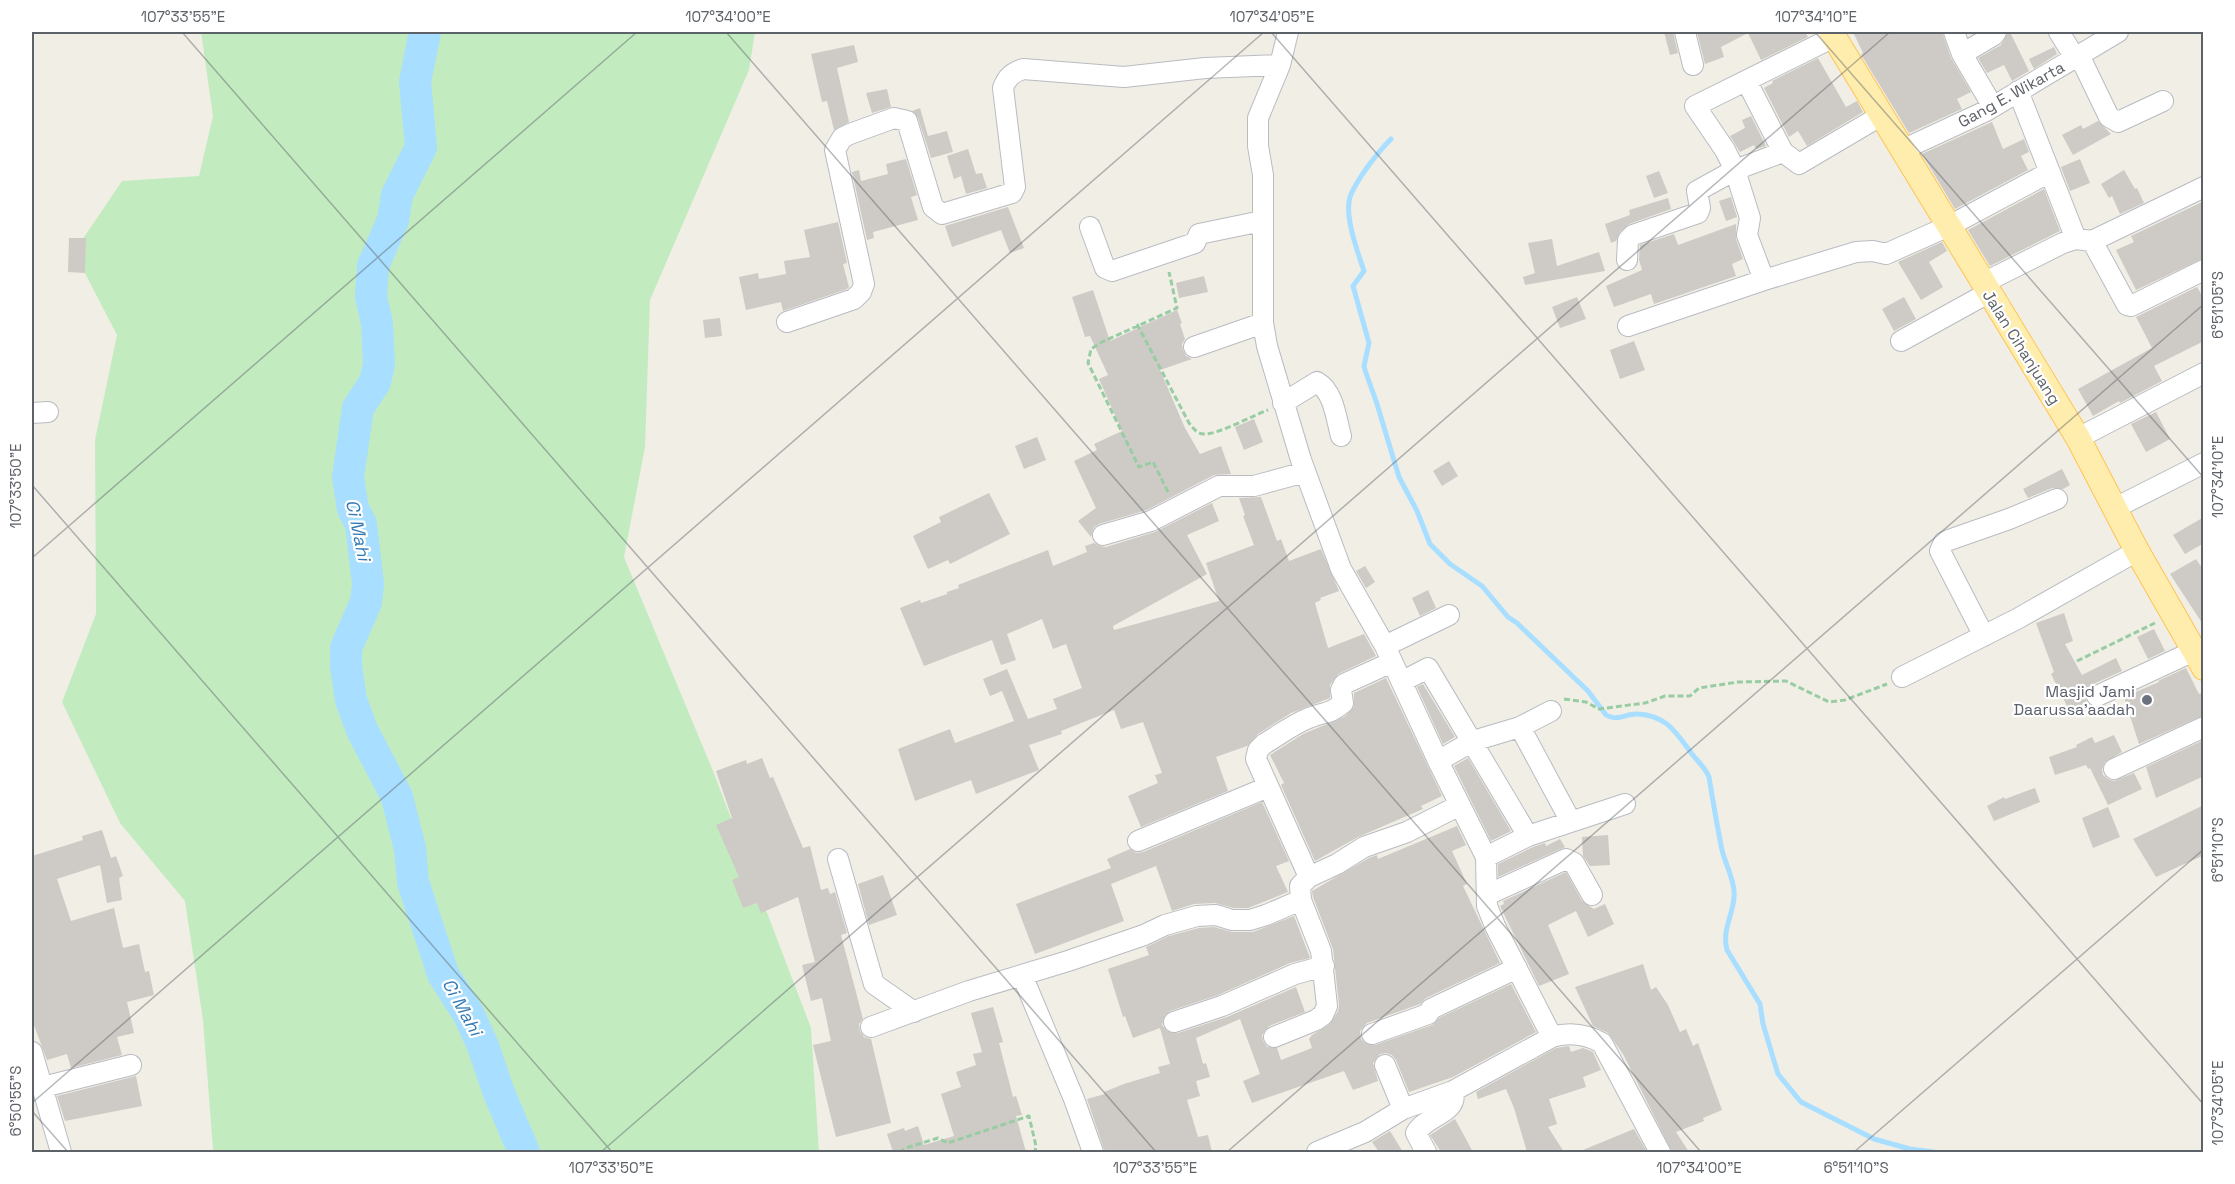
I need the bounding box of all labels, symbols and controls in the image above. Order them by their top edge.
text: 107°33'55"E [141,7,225,26]
text: 107°34'00"E [685,7,771,26]
text: 107°34'05"E [1230,7,1314,26]
text: 107°34'10"E [1775,7,1857,26]
street label: Gang E. Wikarta [1954,57,2068,132]
text: 6°51'05"S [2208,271,2227,339]
street label: Jalan Cihanjuang [1978,286,2065,409]
text: 107°34'10"E [2208,436,2227,518]
text: 107°33'50"E [6,443,25,529]
water label: Ci Mahi [341,497,377,565]
place label: Masjid Jami Daarussa'aadah [2013,681,2135,720]
marker: Masjid Jami Daarussa'aadah [2140,693,2154,707]
text: 6°51'10"S [2208,817,2227,883]
water label: Ci Mahi [437,974,489,1042]
text: 107°34'05"E [2208,1061,2227,1145]
text: 6°50'55"S [6,1066,25,1136]
text: 107°33'50"E [568,1158,654,1177]
text: 107°33'55"E [1113,1158,1197,1177]
text: 107°34'00"E [1656,1158,1742,1177]
text: 6°51'10"S [1823,1158,1889,1177]

